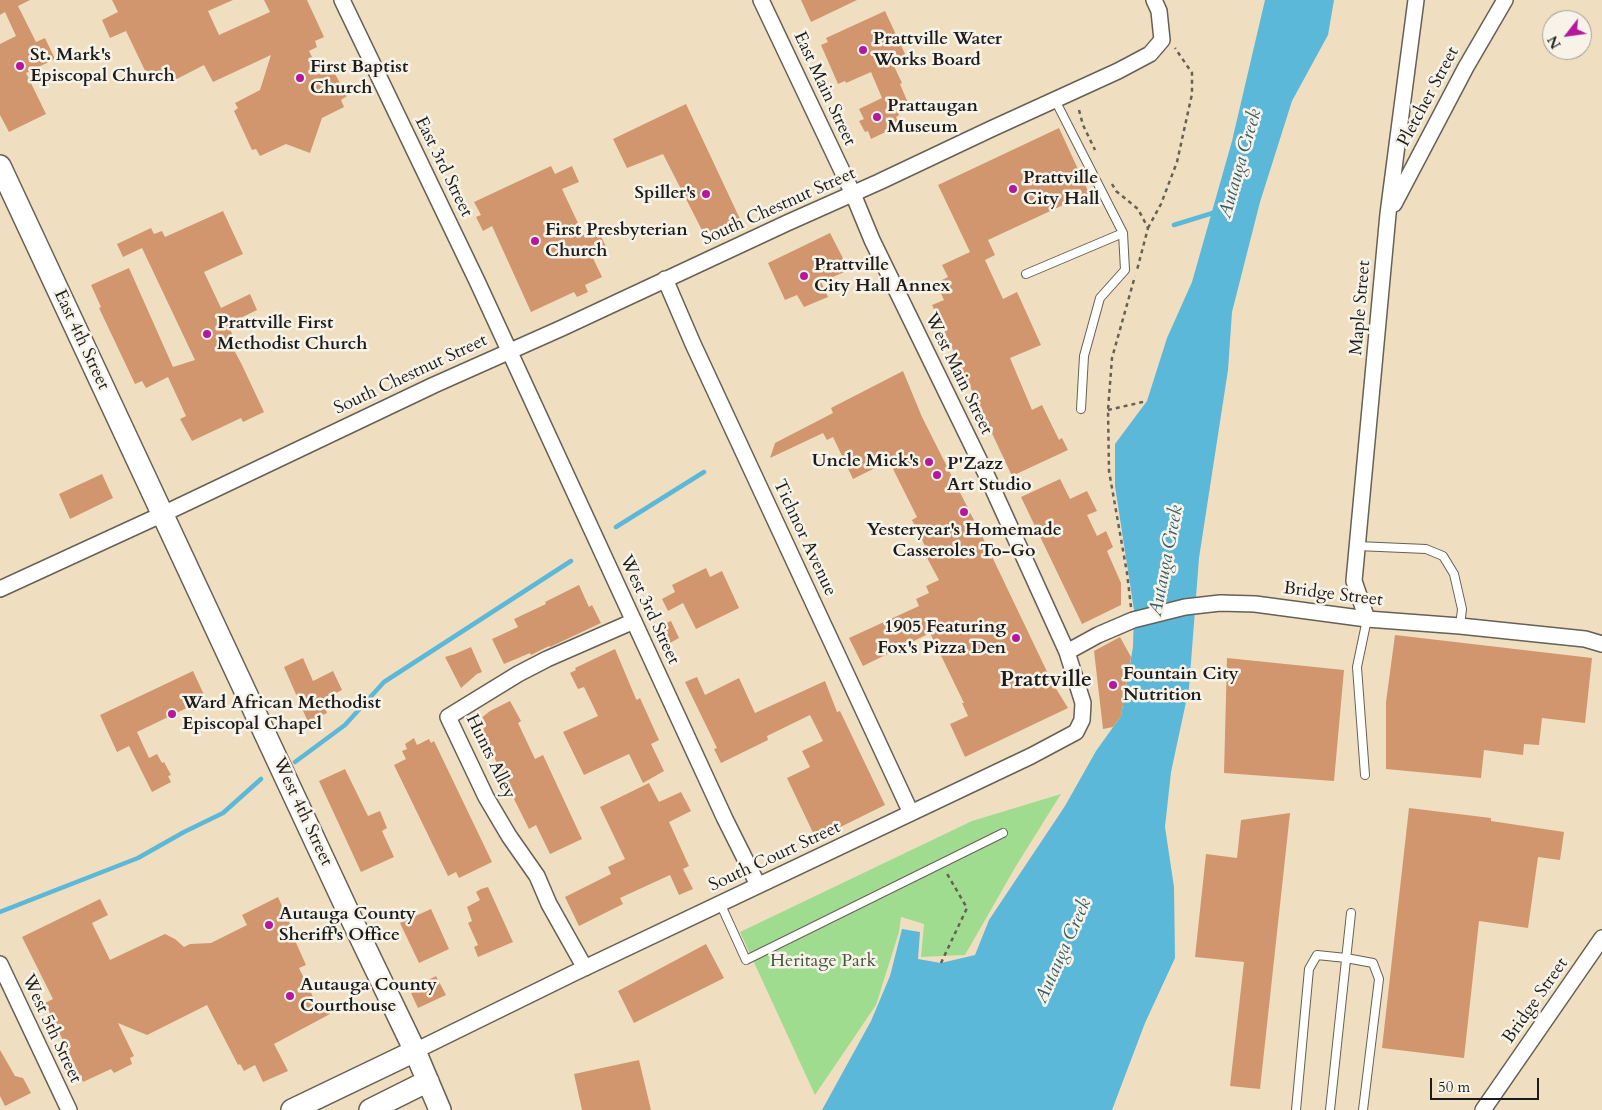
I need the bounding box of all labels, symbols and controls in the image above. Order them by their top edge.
north arrow [1542,10,1592,60]
street label: East Main Street [788,28,860,150]
place label: Prattville Water Works Board [873,29,1002,72]
text: N [1543,32,1566,52]
street label: Pletcher Street [1394,43,1464,151]
marker: Prattville Water Works Board [857,44,869,56]
place label: St. Mark's Episcopal Church [30,45,175,88]
place label: First Baptist Church [310,57,408,100]
marker: St. Mark's Episcopal Church [14,60,26,72]
marker: First Baptist Church [294,72,306,84]
place label: Prattaugan Museum [887,96,978,138]
water label: Autauga Creek [1215,107,1267,221]
marker: Prattaugan Museum [871,111,883,123]
street label: East 3rd Street [409,113,477,221]
street label: South Chestnut Street [699,163,859,251]
place label: Prattville City Hall [1023,168,1099,210]
place label: Spiller's [634,183,696,205]
marker: Prattville City Hall [1007,183,1019,195]
marker: Spiller's [700,188,712,200]
place label: First Presbyterian Church [545,220,688,262]
marker: First Presbyterian Church [529,235,541,247]
place label: Prattville City Hall Annex [814,255,950,298]
street label: Maple Street [1346,260,1376,356]
marker: Prattville City Hall Annex [798,270,810,282]
street label: East 4th Street [48,286,114,394]
street label: West Main Street [919,310,997,438]
place label: Prattville First Methodist Church [217,313,367,356]
marker: Prattville First Methodist Church [201,328,213,340]
street label: South Chestnut Street [331,330,491,420]
place label: Uncle Mick's [812,451,919,473]
place label: P'Zazz Art Studio [947,454,1031,496]
marker: Uncle Mick's [923,456,935,468]
marker: P'Zazz Art Studio [931,469,943,481]
street label: Tichnor Avenue [768,476,840,600]
water label: Autauga Creek [1145,504,1189,618]
marker: Yesteryear's Homemade Casseroles To-Go [958,506,970,518]
place label: Yesteryear's Homemade Casseroles To-Go [866,520,1062,562]
street label: West 3rd Street [614,552,684,668]
street label: Bridge Street [1282,578,1384,612]
place label: 1905 Featuring Fox's Pizza Den [877,617,1006,660]
marker: 1905 Featuring Fox's Pizza Den [1010,632,1022,644]
place label: Fountain City Nutrition [1123,664,1239,706]
district label: Prattville [1000,668,1092,694]
marker: Fountain City Nutrition [1107,679,1119,691]
place label: Ward African Methodist Episcopal Chapel [182,693,381,736]
marker: Ward African Methodist Episcopal Chapel [166,708,178,720]
street label: Hunts Alley [460,711,520,803]
street label: West 4th Street [267,754,337,870]
street label: South Court Street [706,817,844,897]
water label: Autauga Creek [1031,895,1097,1007]
place label: Autauga County Sheriff's Office [279,904,416,946]
marker: Autauga County Sheriff's Office [263,919,275,931]
park label: Heritage Park [770,951,876,973]
street label: Bridge Street [1499,954,1573,1048]
street label: West 5th Street [16,971,86,1087]
place label: Autauga County Courthouse [300,975,437,1018]
marker: Autauga County Courthouse [284,990,296,1002]
scale bar [1432,1068,1541,1100]
text: 50 m [1438,1077,1470,1097]

